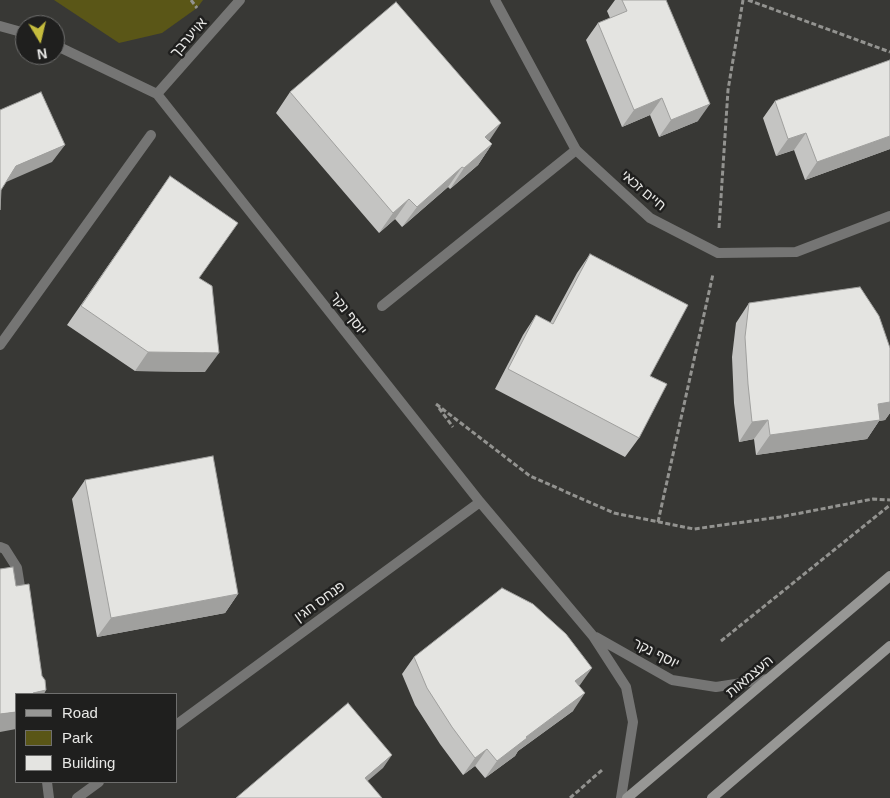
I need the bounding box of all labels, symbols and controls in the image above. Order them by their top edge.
north arrow [15,15,65,65]
street label: אויערבך [167,15,211,61]
text: N [36,45,48,63]
street label: חיים זכאי [617,167,669,215]
street label: יוסף נקר [326,289,370,339]
street label: פנחס חגין [291,578,349,626]
street label: יוסף נקר [630,635,682,673]
street label: העצמאות [723,652,777,702]
legend [15,693,178,783]
text: Road [62,704,98,721]
text: Park [62,729,93,746]
text: Building [62,754,115,771]

